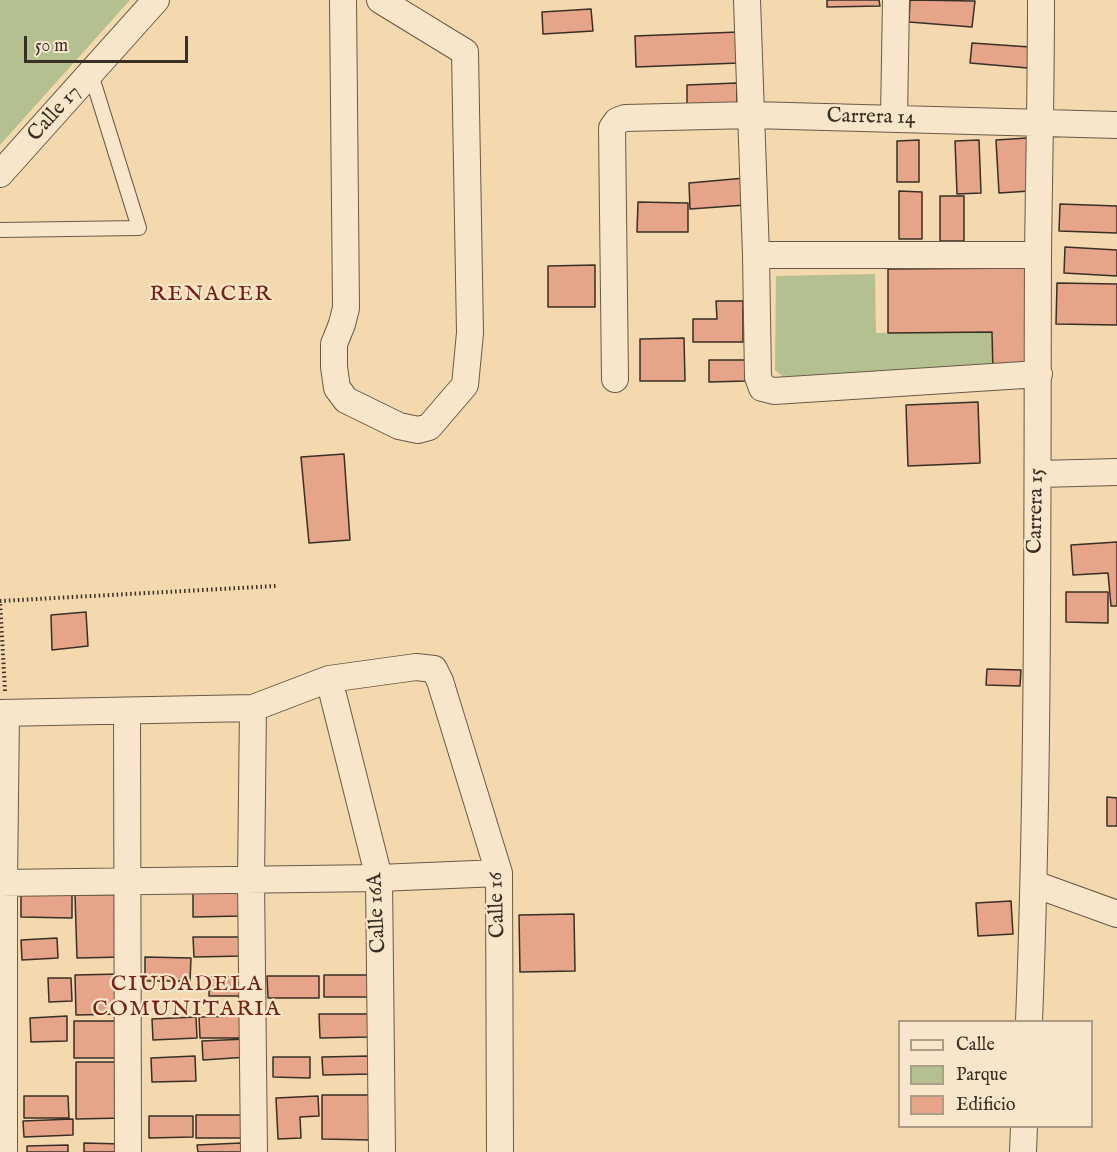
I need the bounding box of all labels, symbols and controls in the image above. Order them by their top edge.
scale bar [27,24,190,62]
text: 50 m [35,35,68,58]
street label: Calle 17 [23,81,87,147]
street label: Carrera 14 [826,105,916,131]
district label: RENACER [149,282,273,308]
street label: Carrera 15 [1024,468,1050,554]
street label: Calle 16 [484,871,512,939]
street label: Calle 16A [363,872,393,954]
district label: CIUDADELA COMUNITARIA [92,972,282,1023]
legend [898,1020,1093,1128]
text: Calle [956,1034,995,1057]
text: Parque [956,1064,1007,1087]
text: Edificio [956,1094,1016,1117]

